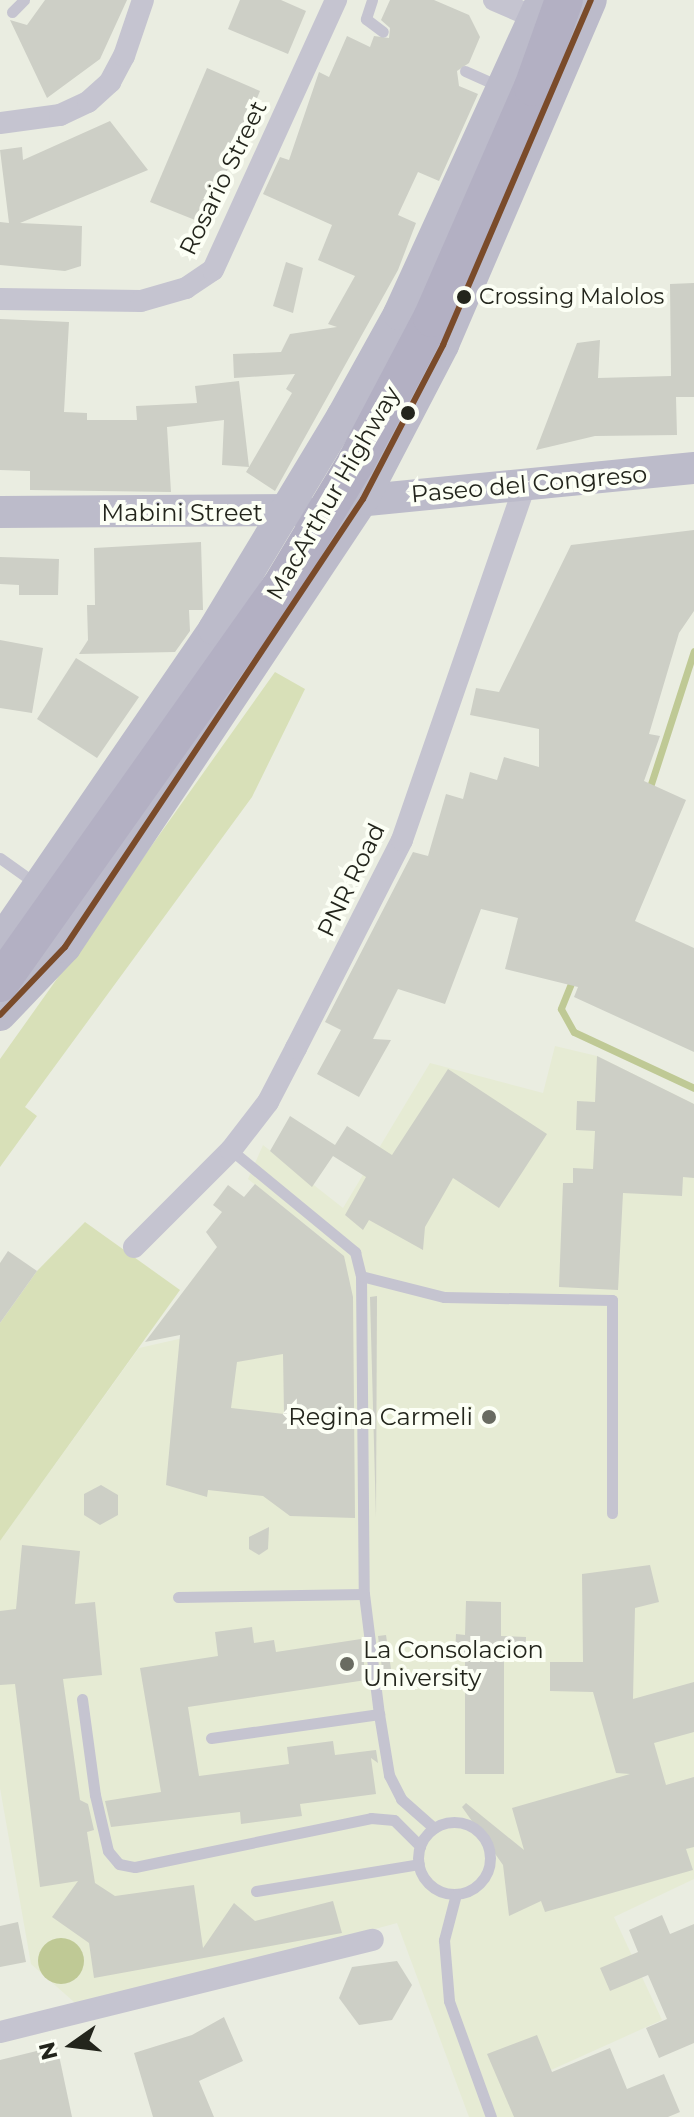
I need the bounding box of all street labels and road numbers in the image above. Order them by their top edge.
street label: Rosario Street [173,96,273,260]
street label: MacArthur Highway [260,381,406,605]
street label: Paseo del Congreso [410,459,648,509]
street label: Mabini Street [101,499,263,527]
street label: PNR Road [311,818,391,942]

